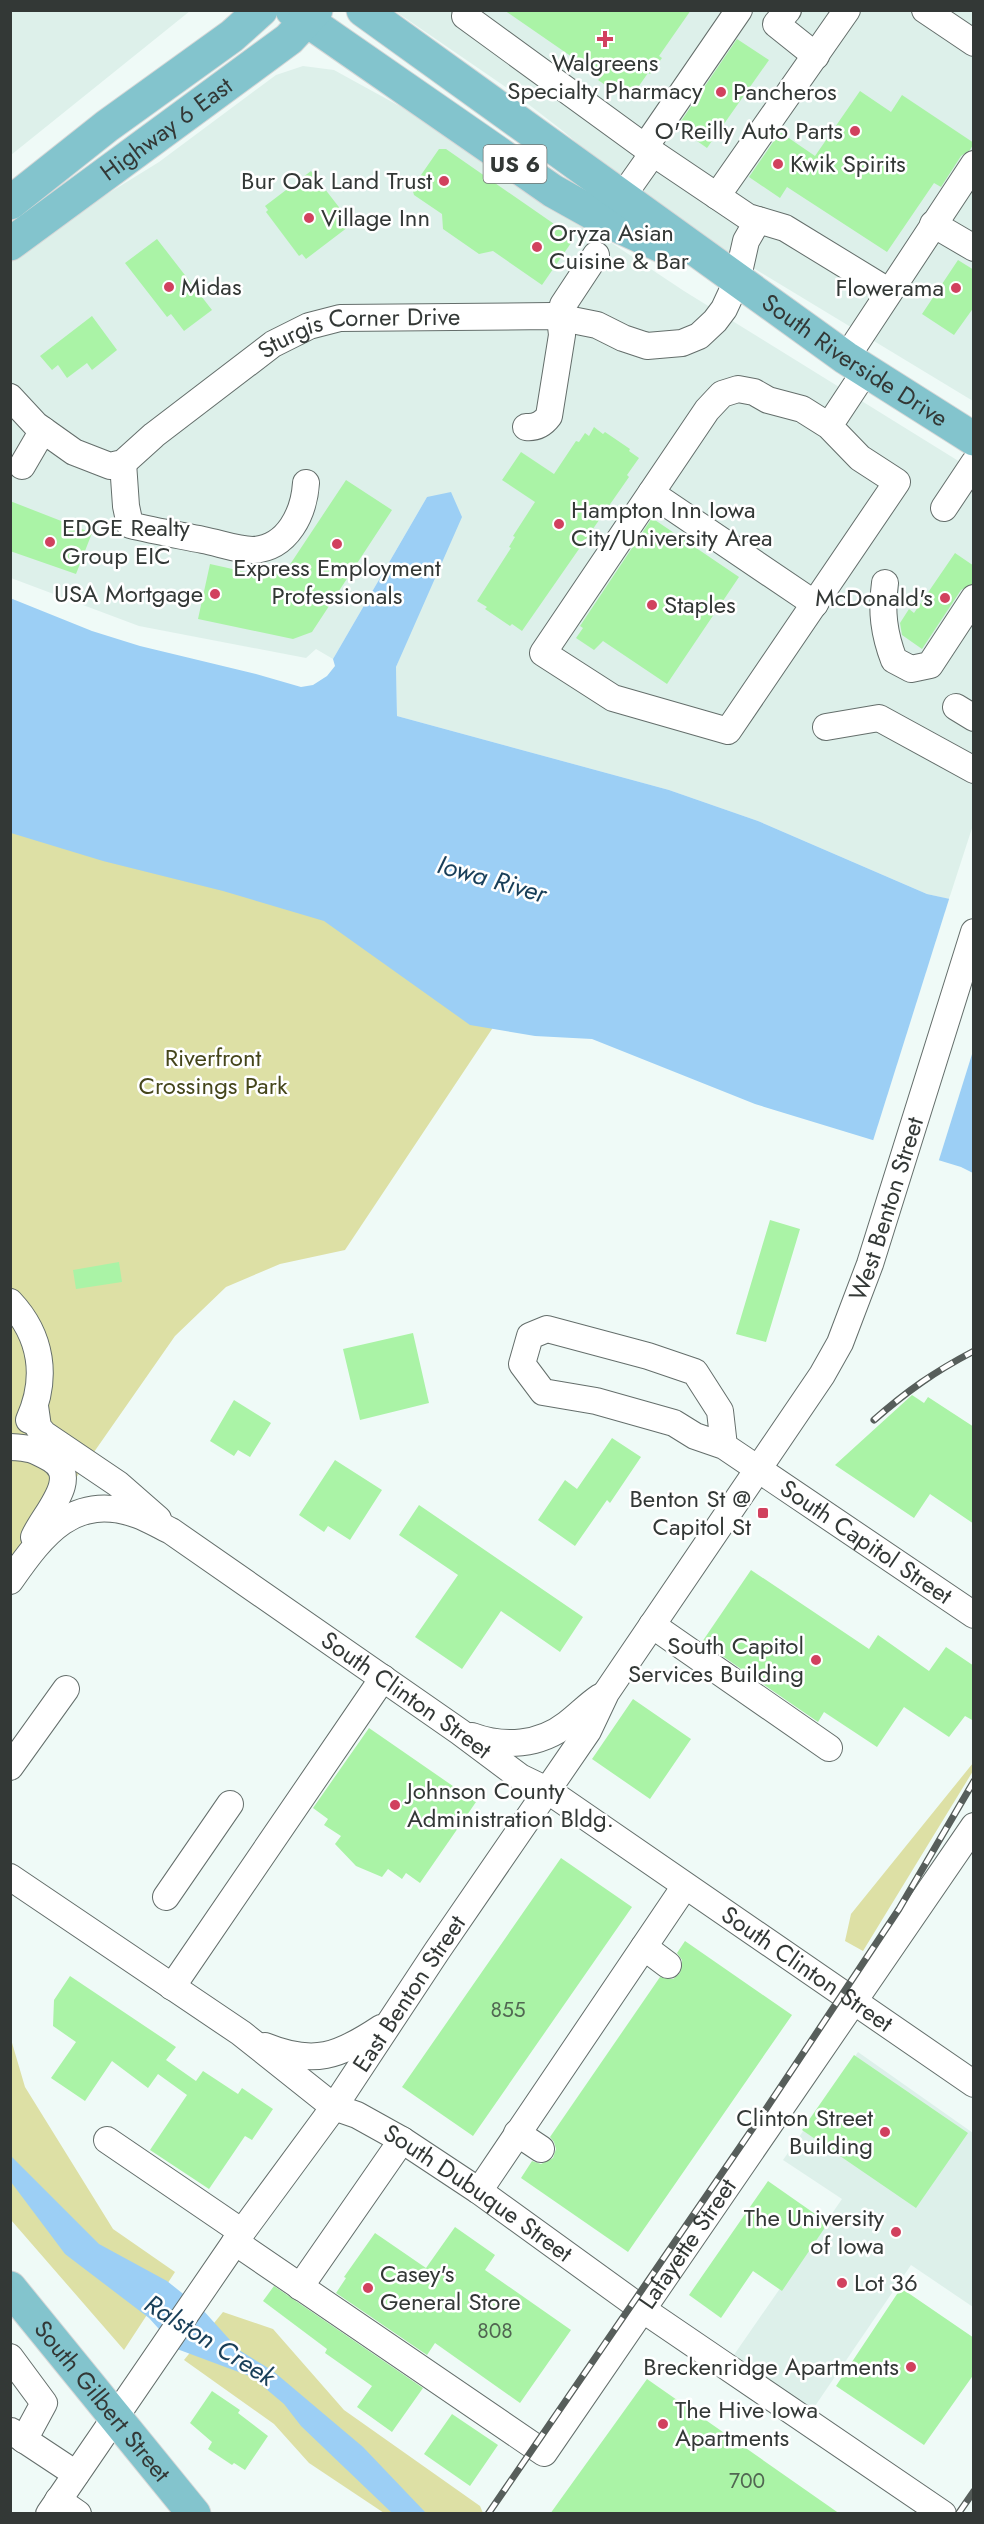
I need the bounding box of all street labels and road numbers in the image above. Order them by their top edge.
street label: Highway 6 East [93,68,240,189]
road number: US 6 [484,145,546,183]
street label: South Riverside Drive [755,285,955,435]
street label: Sturgis Corner Drive [250,299,460,367]
street label: West Benton Street [840,1112,932,1306]
street label: South Capitol Street [773,1471,960,1613]
street label: South Clinton Street [314,1622,499,1767]
street label: South Clinton Street [715,1897,900,2040]
street label: East Benton Street [344,1908,474,2079]
street label: South Dubuque Street [377,2115,580,2270]
street label: Lafayette Street [630,2171,745,2316]
street label: South Gilbert Street [26,2313,179,2489]

